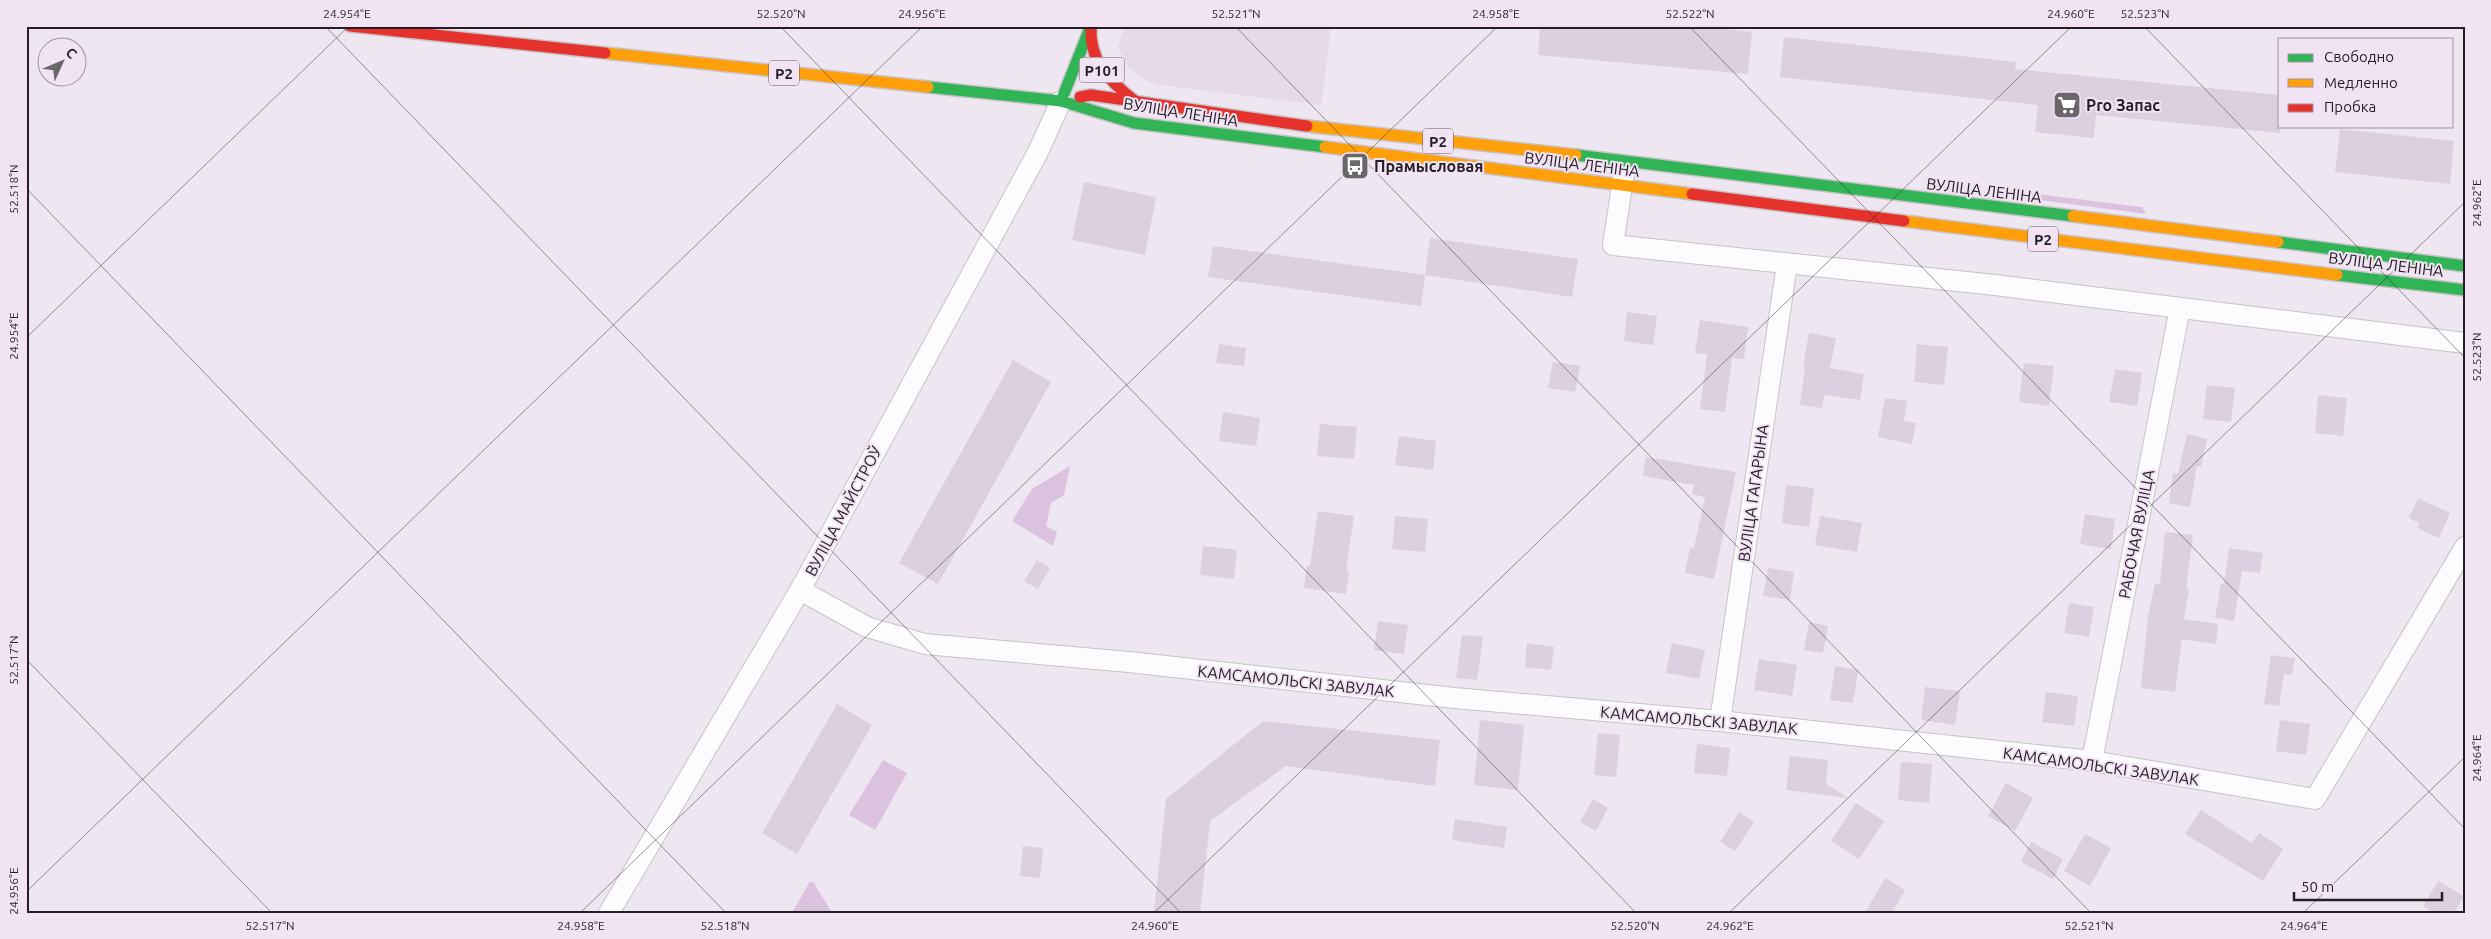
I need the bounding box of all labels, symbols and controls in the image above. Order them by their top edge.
text: 24.954°E [323,7,371,20]
text: 52.520°N [756,7,806,20]
text: 24.956°E [898,7,946,20]
text: 52.521°N [1211,7,1261,20]
text: 24.958°E [1472,7,1520,20]
text: 52.522°N [1665,7,1715,20]
text: 24.960°E [2047,7,2095,20]
text: 52.523°N [2120,7,2170,20]
north arrow [38,38,88,88]
legend [2278,38,2454,128]
text: С [62,44,80,62]
text: Свободно [2324,48,2394,65]
road number: Р101 [1080,58,1124,82]
road number: Р2 [769,60,799,86]
text: Медленно [2324,74,2398,91]
supermarket icon: Pro Запас [2052,90,2082,120]
street label: ВУЛІЦА ЛЕНІНА [1122,94,1240,130]
place label: Pro Запас [2086,96,2160,114]
text: Пробка [2324,98,2376,115]
road number: Р2 [1423,128,1453,154]
street label: ВУЛІЦА ЛЕНІНА [1523,148,1641,180]
bus stop icon: Прамысловая [1340,151,1370,181]
place label: Прамысловая [1374,157,1483,175]
text: 52.518°N [7,164,20,214]
street label: ВУЛІЦА ЛЕНІНА [1925,174,2043,206]
text: 24.962°E [2470,179,2483,227]
road number: Р2 [2028,226,2058,252]
street label: ВУЛІЦА ЛЕНІНА [2327,248,2445,280]
text: 24.954°E [7,312,20,360]
text: 52.523°N [2470,332,2483,382]
street label: ВУЛІЦА ГАГАРЫНА [1734,423,1772,563]
street label: ВУЛІЦА МАЙСТРОЎ [800,443,885,579]
street label: РАБОЧАЯ ВУЛІЦА [2115,467,2157,600]
text: 52.517°N [7,635,20,685]
street label: КАМСАМОЛЬСКІ ЗАВУЛАК [1197,662,1396,700]
street label: КАМСАМОЛЬСКІ ЗАВУЛАК [1600,702,1799,738]
text: 24.964°E [2470,734,2483,782]
street label: КАМСАМОЛЬСКІ ЗАВУЛАК [2002,743,2201,789]
text: 24.956°E [7,867,20,915]
scale bar [2294,869,2441,901]
text: 50 m [2301,878,2334,895]
text: 52.517°N [245,919,295,932]
text: 24.958°E [557,919,605,932]
text: 52.518°N [700,919,750,932]
text: 24.960°E [1131,919,1179,932]
text: 52.520°N [1610,919,1660,932]
text: 24.962°E [1706,919,1754,932]
text: 52.521°N [2064,919,2114,932]
text: 24.964°E [2280,919,2328,932]

